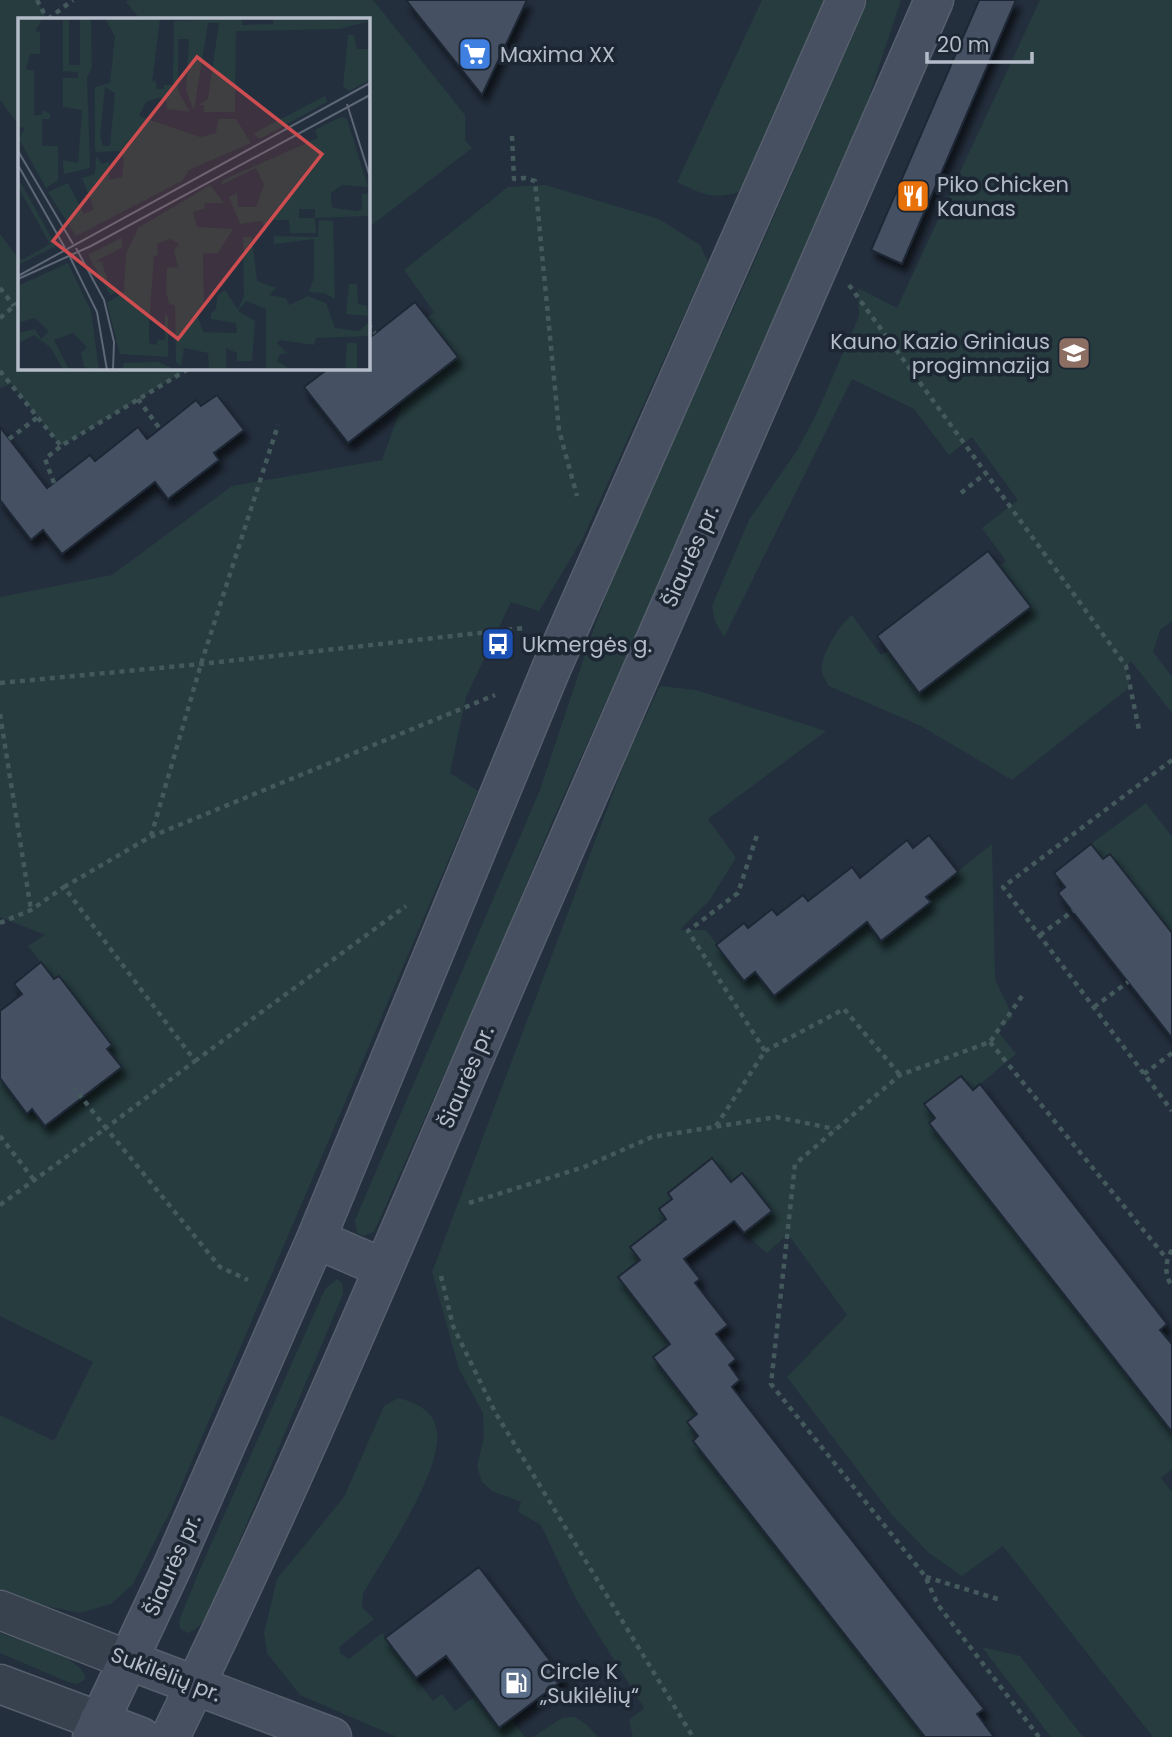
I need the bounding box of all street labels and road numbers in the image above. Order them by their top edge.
street label: Šiaurės pr. [655,500,725,612]
street label: Šiaurės pr. [431,1021,501,1133]
street label: Šiaurės pr. [137,1509,207,1621]
street label: Sukilėlių pr. [107,1640,225,1708]

